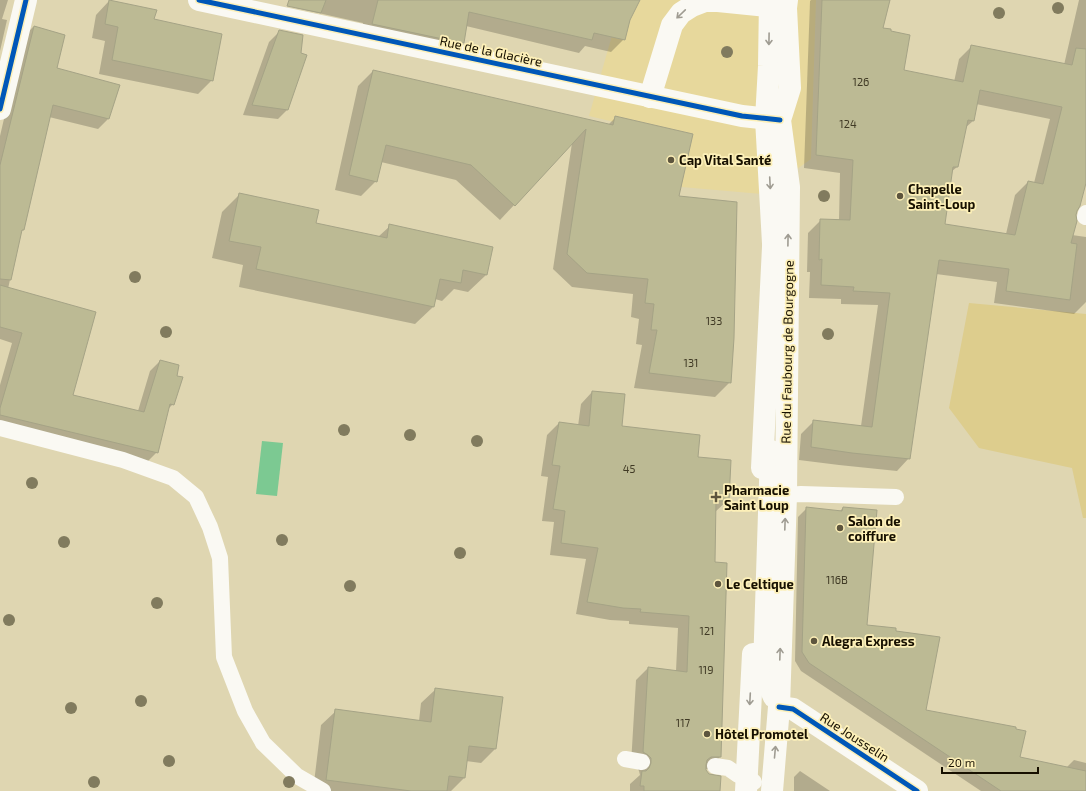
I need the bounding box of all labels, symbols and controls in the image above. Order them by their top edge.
one-way arrow [676,10,686,19]
street label: Rue de la Glacière [438,32,544,70]
one-way arrow [766,32,773,45]
house number: 126 [853,75,869,88]
house number: 124 [839,117,857,130]
place label: Cap Vital Santé [679,152,771,168]
marker: Cap Vital Santé [666,155,676,165]
one-way arrow [766,176,774,189]
place label: Chapelle Saint-Loup [908,181,975,212]
marker: Chapelle Saint-Loup [895,191,905,201]
one-way arrow [784,234,792,247]
street label: Rue du Faubourg de Bourgogne [777,260,797,444]
house number: 133 [706,314,722,327]
house number: 131 [684,356,698,369]
house number: 45 [623,462,635,475]
place label: Pharmacie Saint Loup [724,482,789,513]
marker: Pharmacie Saint Loup [711,492,721,502]
place label: Salon de coiffure [848,513,901,544]
one-way arrow [781,518,788,531]
marker: Salon de coiffure [835,523,845,533]
house number: 116B [826,573,848,586]
place label: Le Celtique [726,576,794,592]
marker: Le Celtique [713,579,723,589]
house number: 121 [700,624,714,637]
place label: Alegra Express [822,633,915,649]
marker: Alegra Express [809,636,819,646]
one-way arrow [777,648,784,661]
house number: 119 [698,663,714,676]
one-way arrow [747,692,754,705]
street label: Rue Jousselin [817,709,893,765]
house number: 117 [676,716,691,729]
place label: Hôtel Promotel [715,726,809,742]
marker: Hôtel Promotel [702,729,712,739]
one-way arrow [771,746,778,759]
scale bar [942,749,1038,775]
text: 20 m [948,755,975,769]

